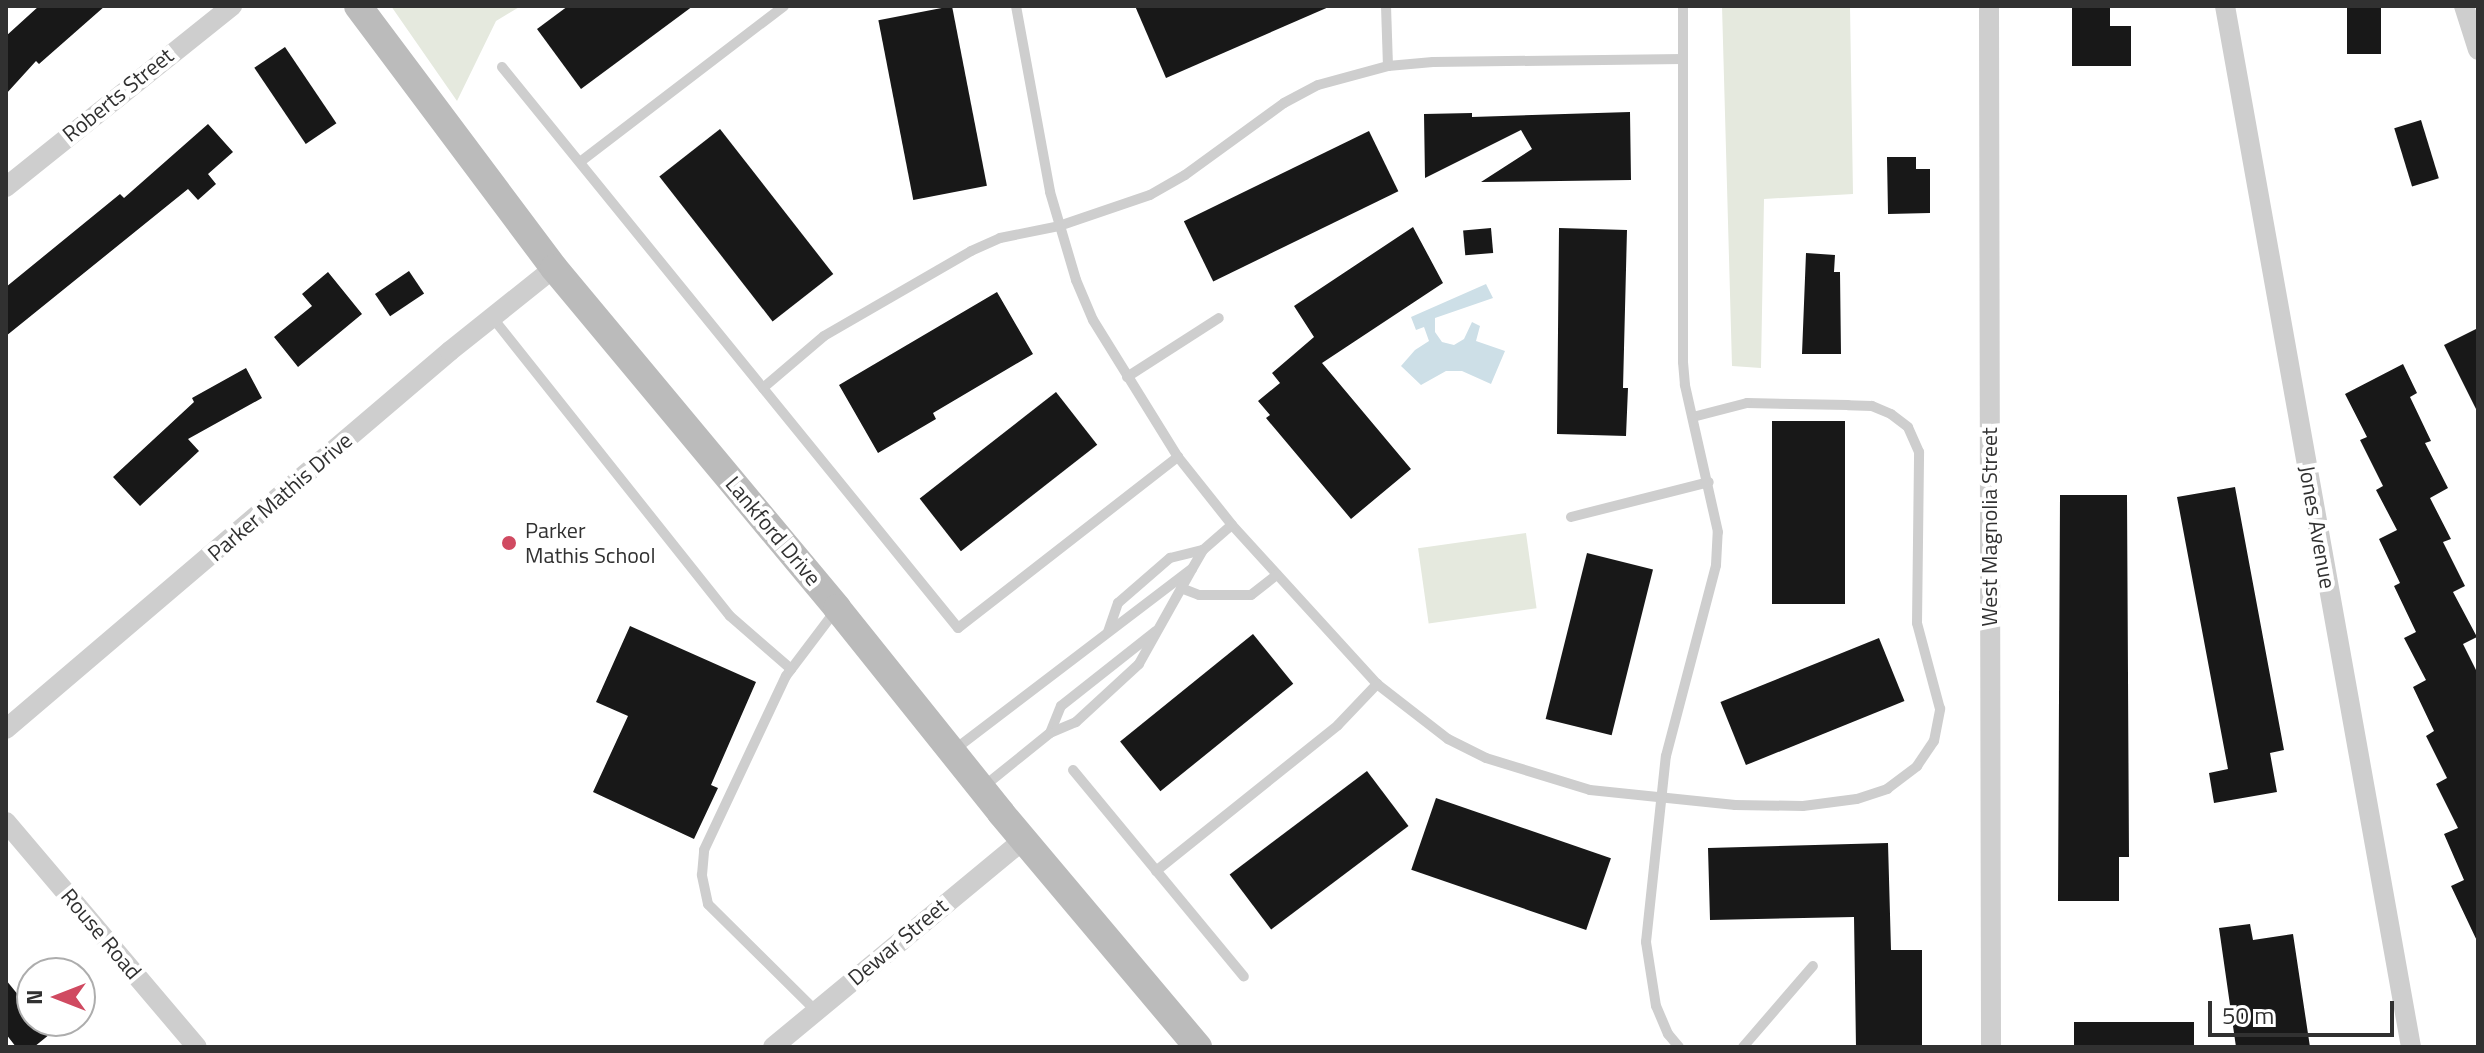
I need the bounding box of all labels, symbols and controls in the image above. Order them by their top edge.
street label: Roberts Street [57,42,179,148]
street label: Parker Mathis Drive [203,427,357,567]
street label: West Magnolia Street [1977,427,2003,627]
street label: Jones Avenue [2293,463,2341,591]
street label: Lankford Drive [720,471,826,591]
place label: Parker Mathis School [525,517,656,568]
marker: Parker Mathis School [500,534,518,552]
street label: Rouse Road [55,883,147,985]
street label: Dewar Street [843,893,953,991]
north arrow [16,957,96,1037]
scale bar [2212,985,2398,1035]
text: N [17,989,51,1005]
text: 50 m [2222,997,2274,1033]

